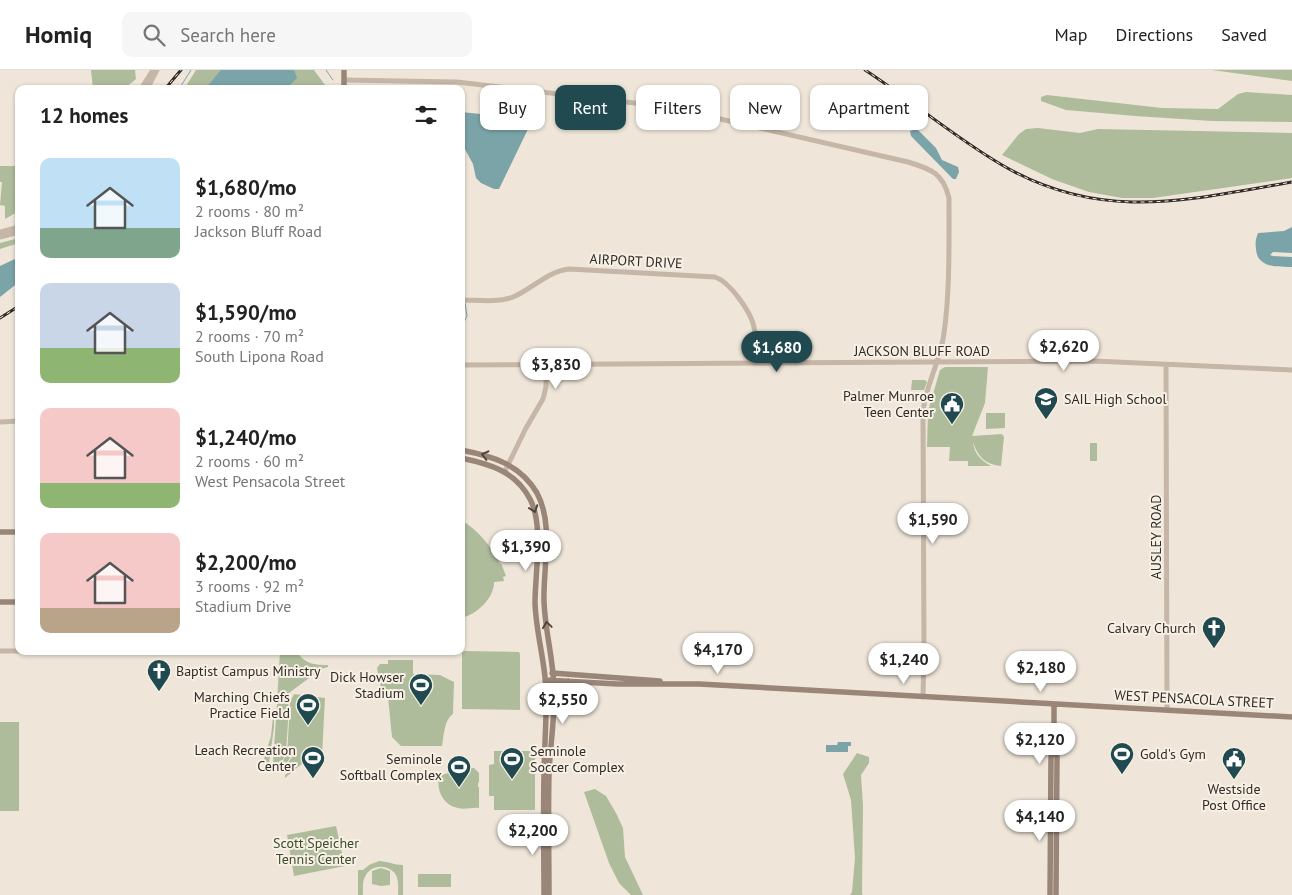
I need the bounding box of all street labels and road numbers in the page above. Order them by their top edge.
street label: AIRPORT DRIVE [589,250,683,272]
street label: JACKSON BLUFF ROAD [853,342,990,360]
street label: AUSLEY ROAD [1147,495,1165,579]
street label: WEST PENSACOLA STREET [1114,686,1274,712]

